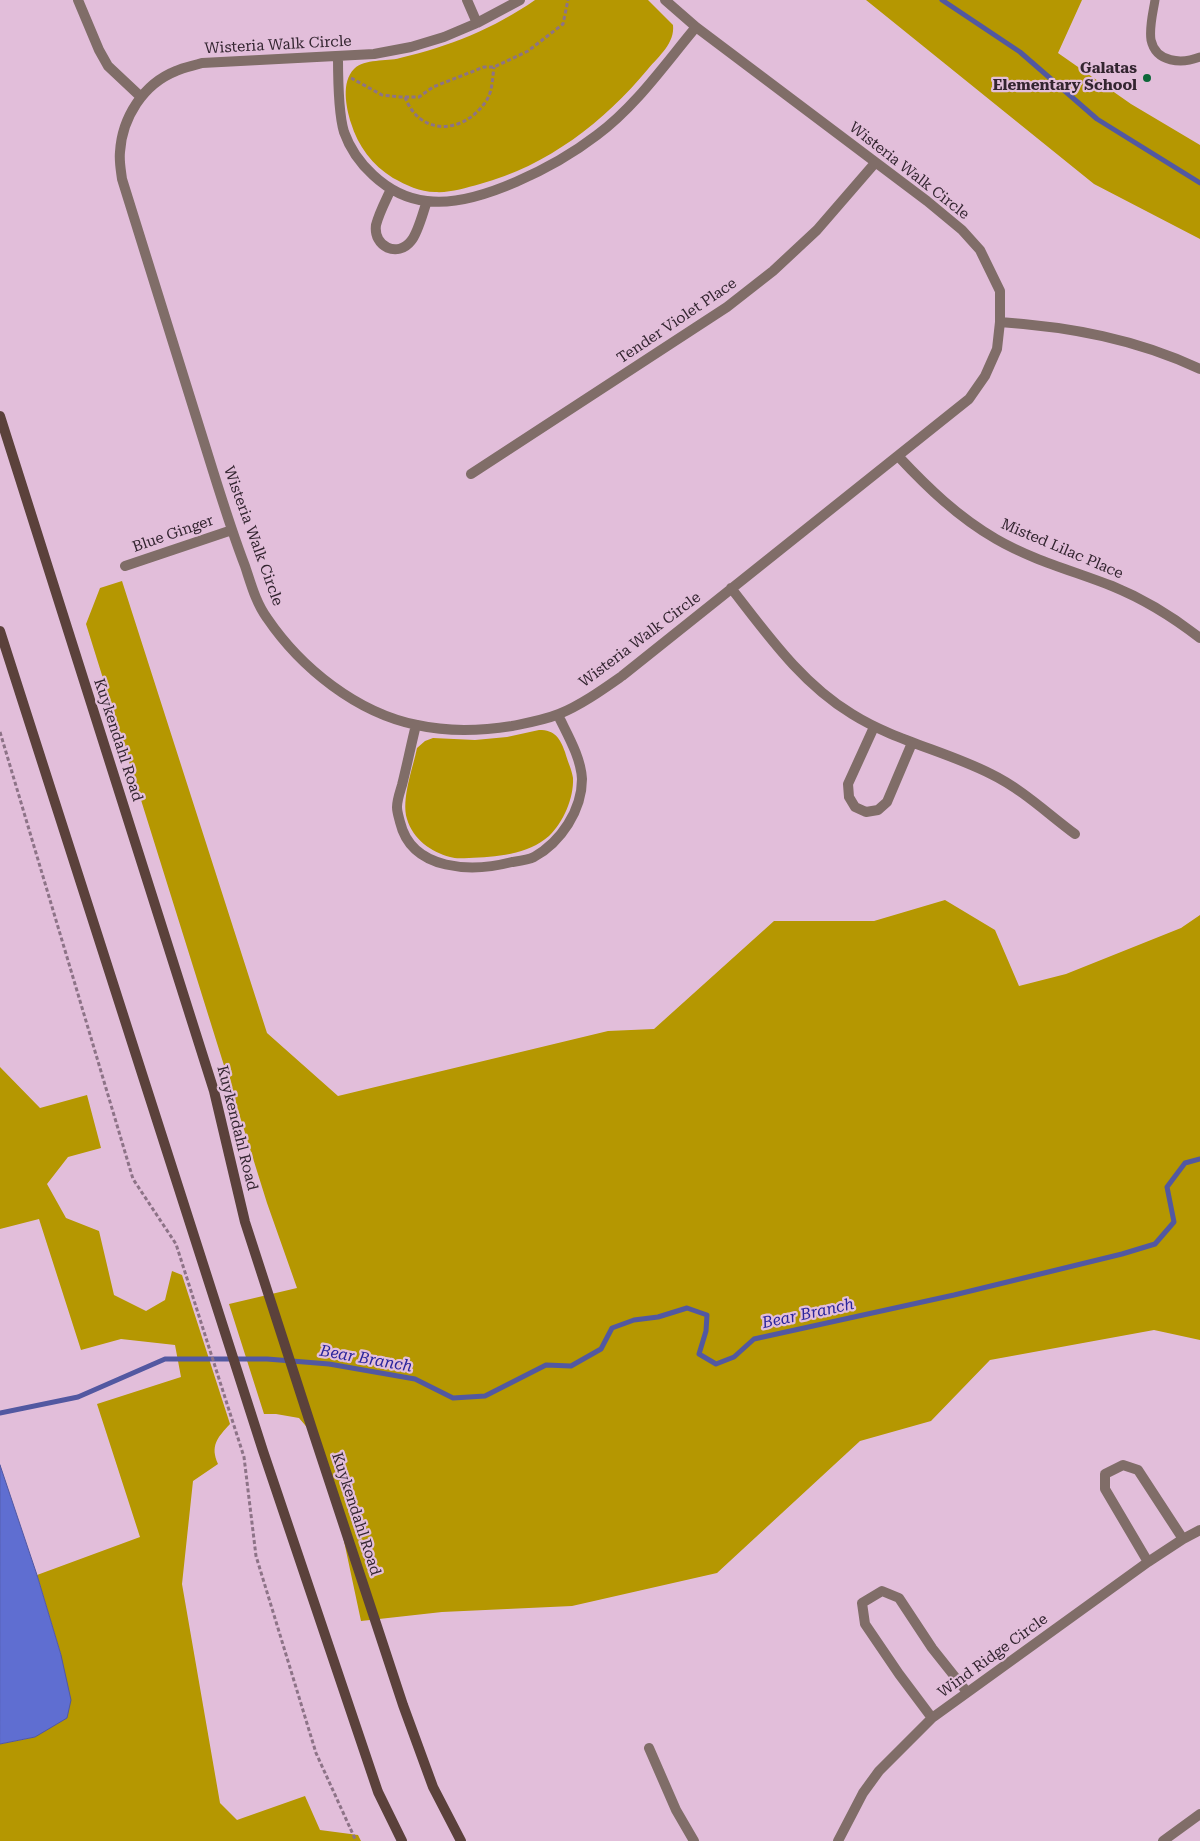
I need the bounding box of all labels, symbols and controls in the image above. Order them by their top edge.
street label: Wisteria Walk Circle [204,32,352,58]
place label: Galatas Elementary School [993,60,1137,95]
marker: Galatas Elementary School [1141,72,1153,84]
street label: Wisteria Walk Circle [845,119,973,223]
street label: Tender Violet Place [614,274,740,368]
street label: Wisteria Walk Circle [219,464,287,608]
street label: Blue Ginger [130,512,216,556]
street label: Misted Lilac Place [998,515,1126,583]
street label: Wisteria Walk Circle [576,588,704,692]
street label: Kuykendahl Road [90,676,146,804]
street label: Kuykendahl Road [213,1064,261,1192]
water label: Bear Branch [760,1295,856,1333]
water label: Bear Branch [318,1341,414,1377]
street label: Kuykendahl Road [328,1450,384,1578]
street label: Wind Ridge Circle [935,1610,1051,1702]

